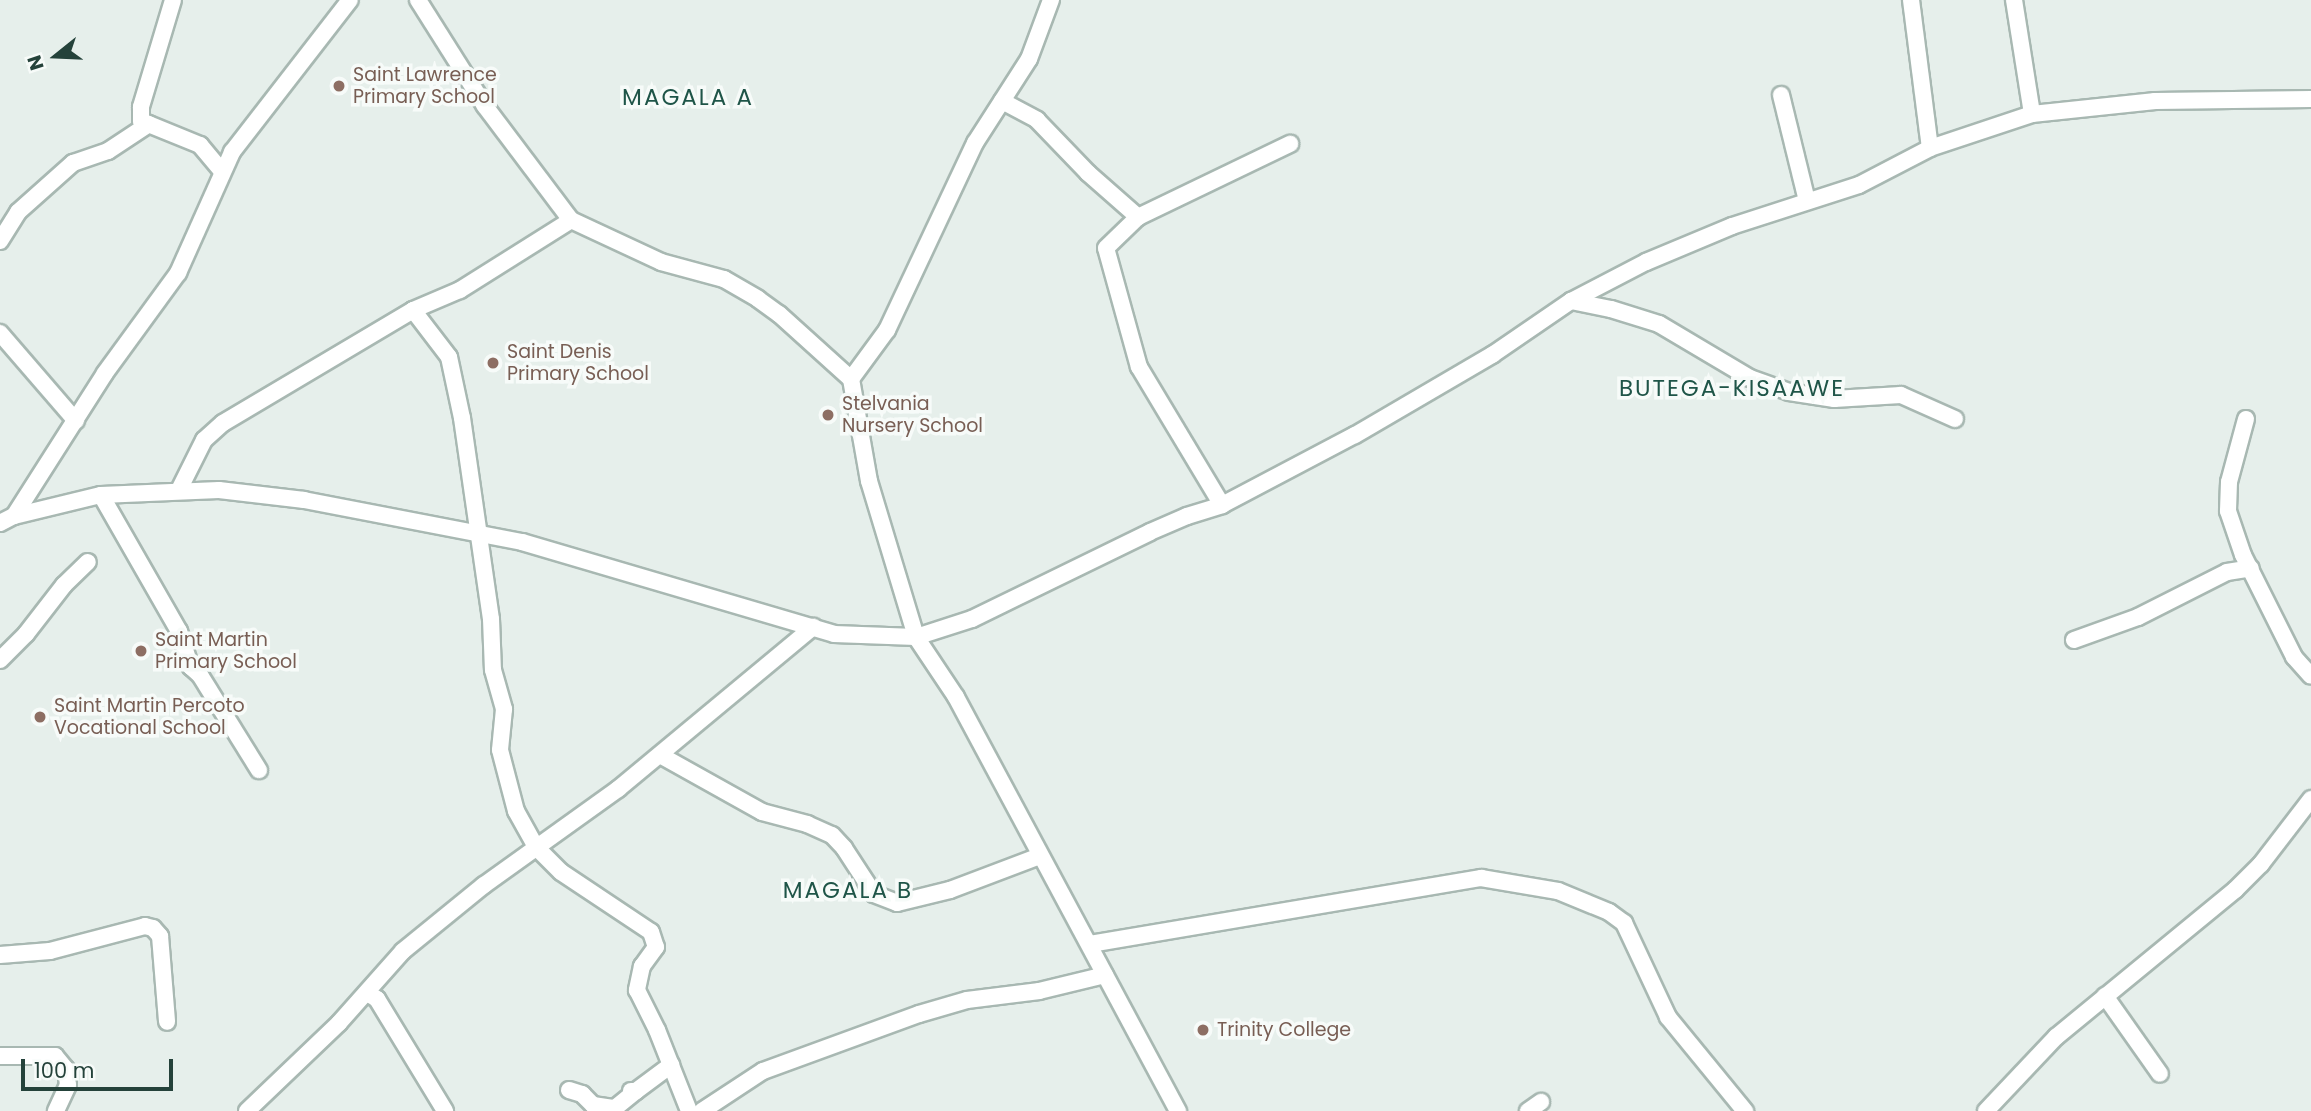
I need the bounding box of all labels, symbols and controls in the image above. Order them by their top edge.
north arrow [21,21,91,91]
text: N [21,52,51,74]
place label: Saint Lawrence Primary School [353,64,497,108]
marker: Saint Lawrence Primary School [331,78,347,94]
district label: MAGALA A [623,83,753,111]
place label: Saint Denis Primary School [507,341,649,385]
marker: Saint Denis Primary School [485,355,501,371]
district label: BUTEGA-KISAAWE [1621,374,1843,402]
place label: Stelvania Nursery School [842,393,983,437]
marker: Stelvania Nursery School [820,407,836,423]
place label: Saint Martin Primary School [155,629,297,673]
marker: Saint Martin Primary School [133,643,149,659]
place label: Saint Martin Percoto Vocational School [54,695,245,739]
marker: Saint Martin Percoto Vocational School [32,709,48,725]
district label: MAGALA B [784,876,912,904]
place label: Trinity College [1217,1019,1351,1041]
marker: Trinity College [1195,1022,1211,1038]
scale bar [24,1044,177,1088]
text: 100 m [34,1056,94,1085]

